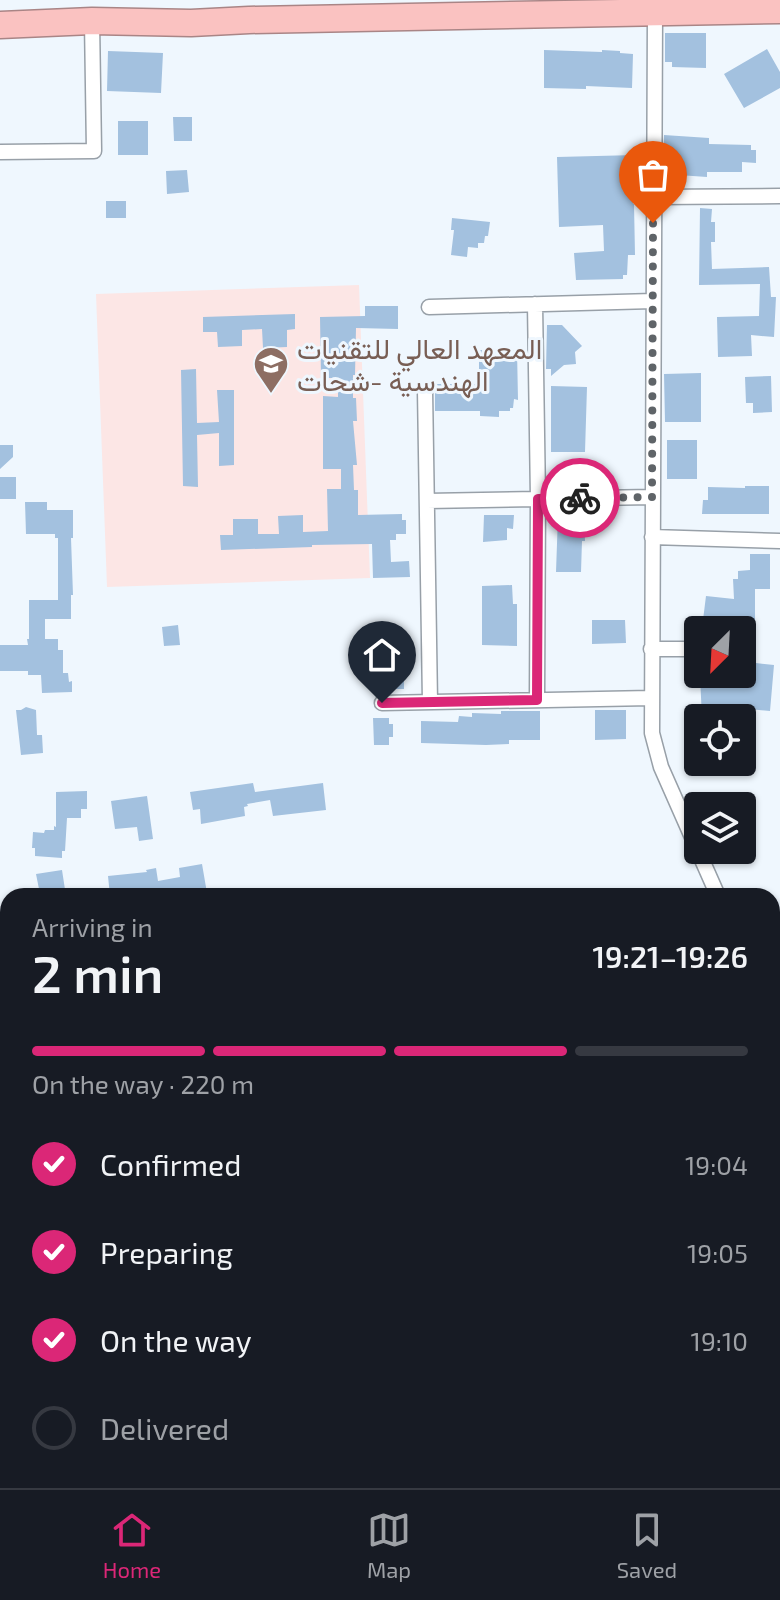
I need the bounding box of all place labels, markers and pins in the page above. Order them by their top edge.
pin [619,141,687,223]
place label: المعهد العالي للتقنيات الهندسية -شحات [297,331,542,399]
school or university icon: المعهد العالي للتقنيات الهندسية -شحات [252,345,290,395]
pin [348,621,416,703]

